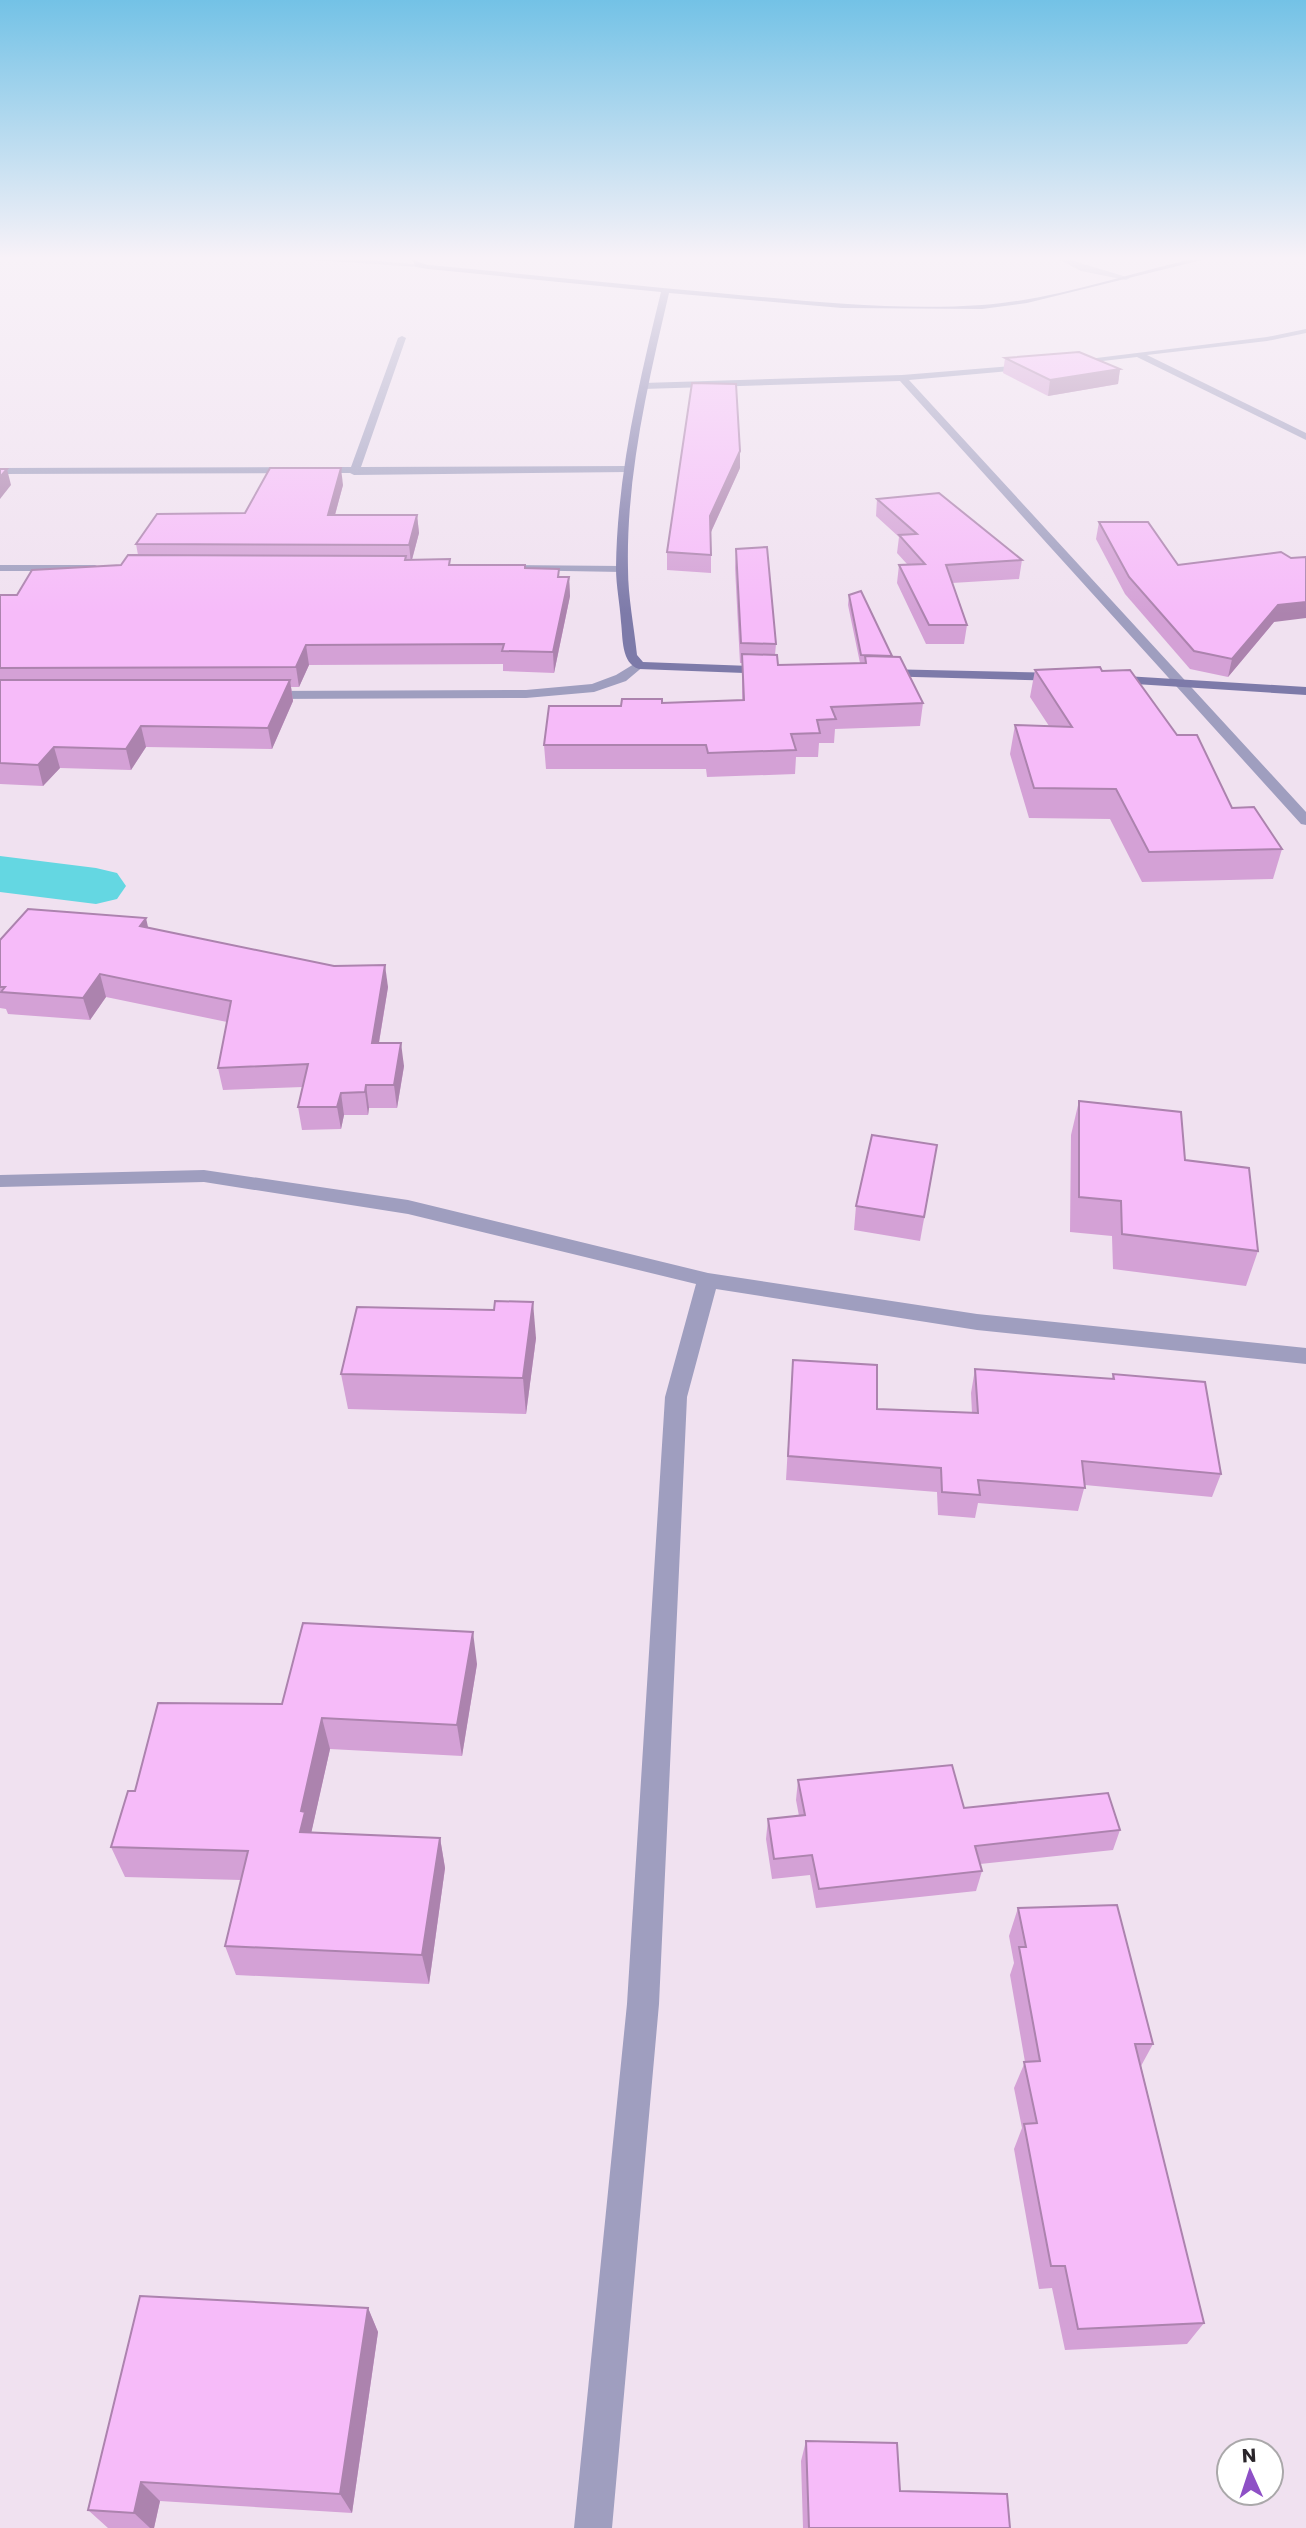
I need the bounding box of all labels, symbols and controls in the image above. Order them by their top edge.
north arrow [1215,2437,1285,2507]
text: N [1241,2442,1257,2469]

